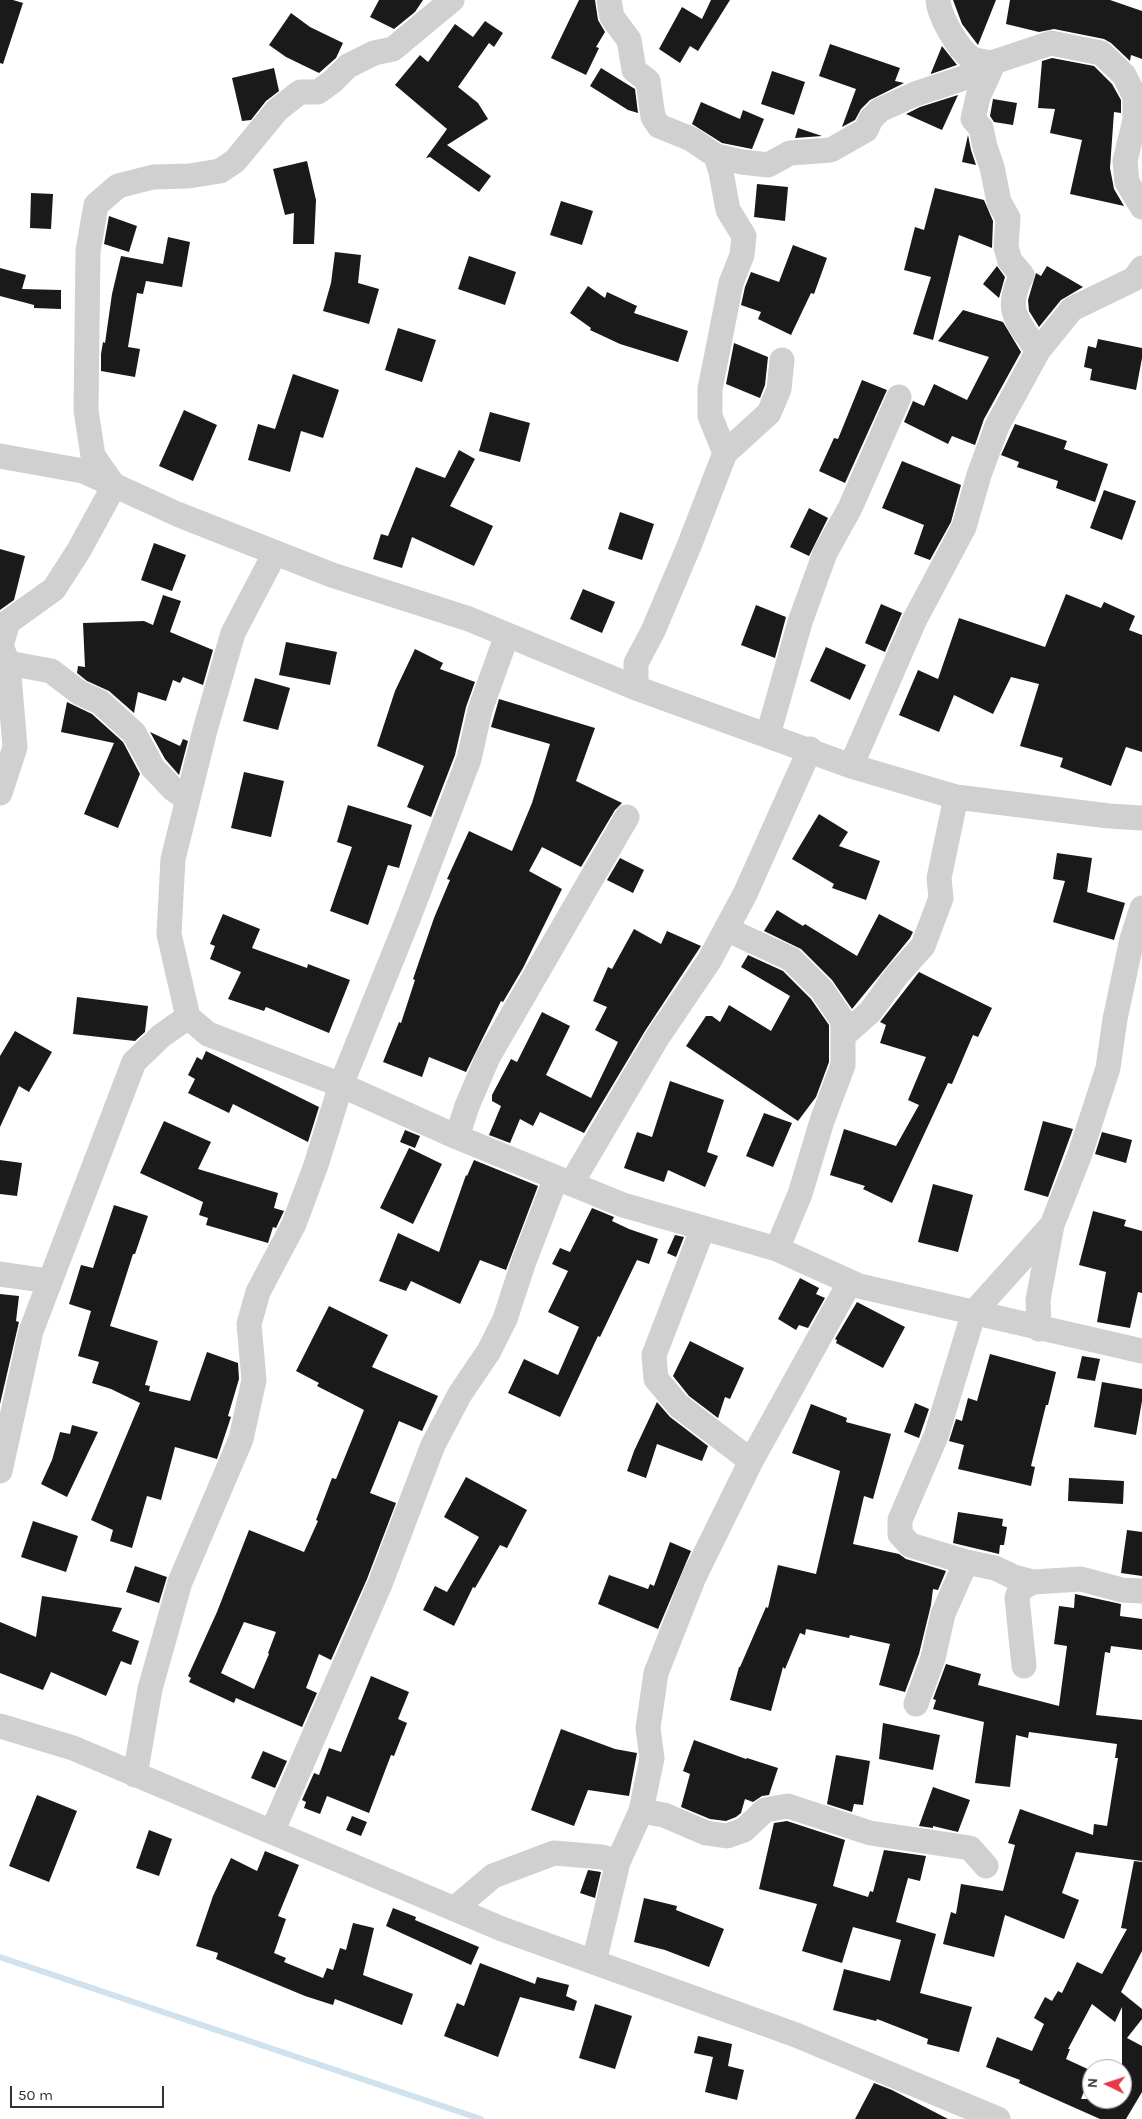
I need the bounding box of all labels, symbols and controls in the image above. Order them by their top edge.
north arrow [1082,2059,1132,2109]
scale bar [12,2076,166,2108]
text: N [1084,2077,1101,2089]
text: 50 m [18,2086,53,2104]

